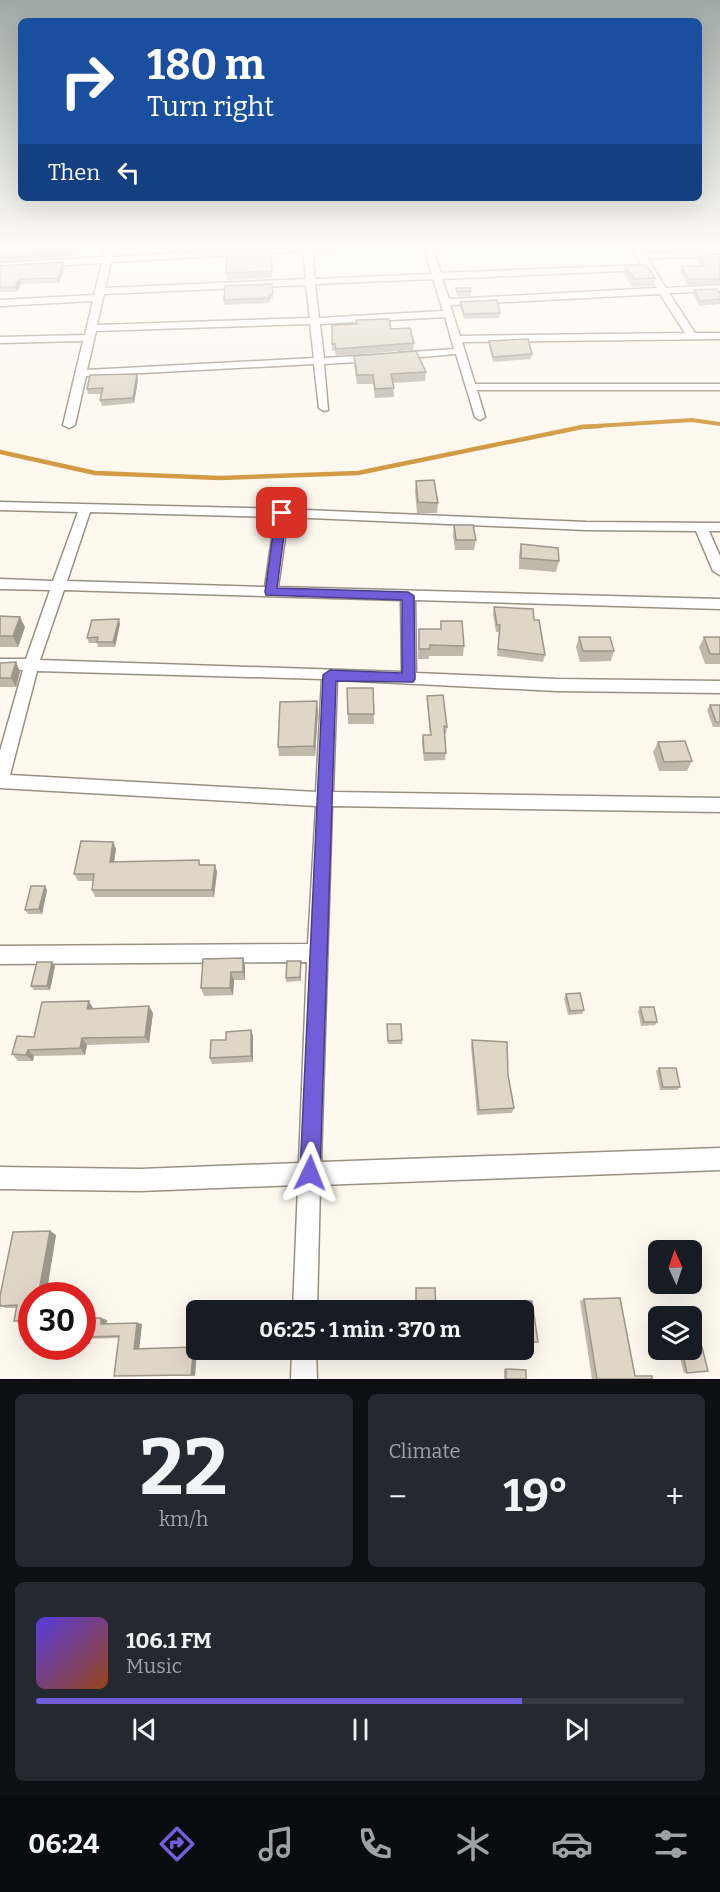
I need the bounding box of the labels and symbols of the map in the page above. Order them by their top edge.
pin [256,487,307,538]
position arrow [278,1141,342,1205]
north arrow [648,1240,702,1294]
speed limit sign: 30 [18,1282,96,1360]

